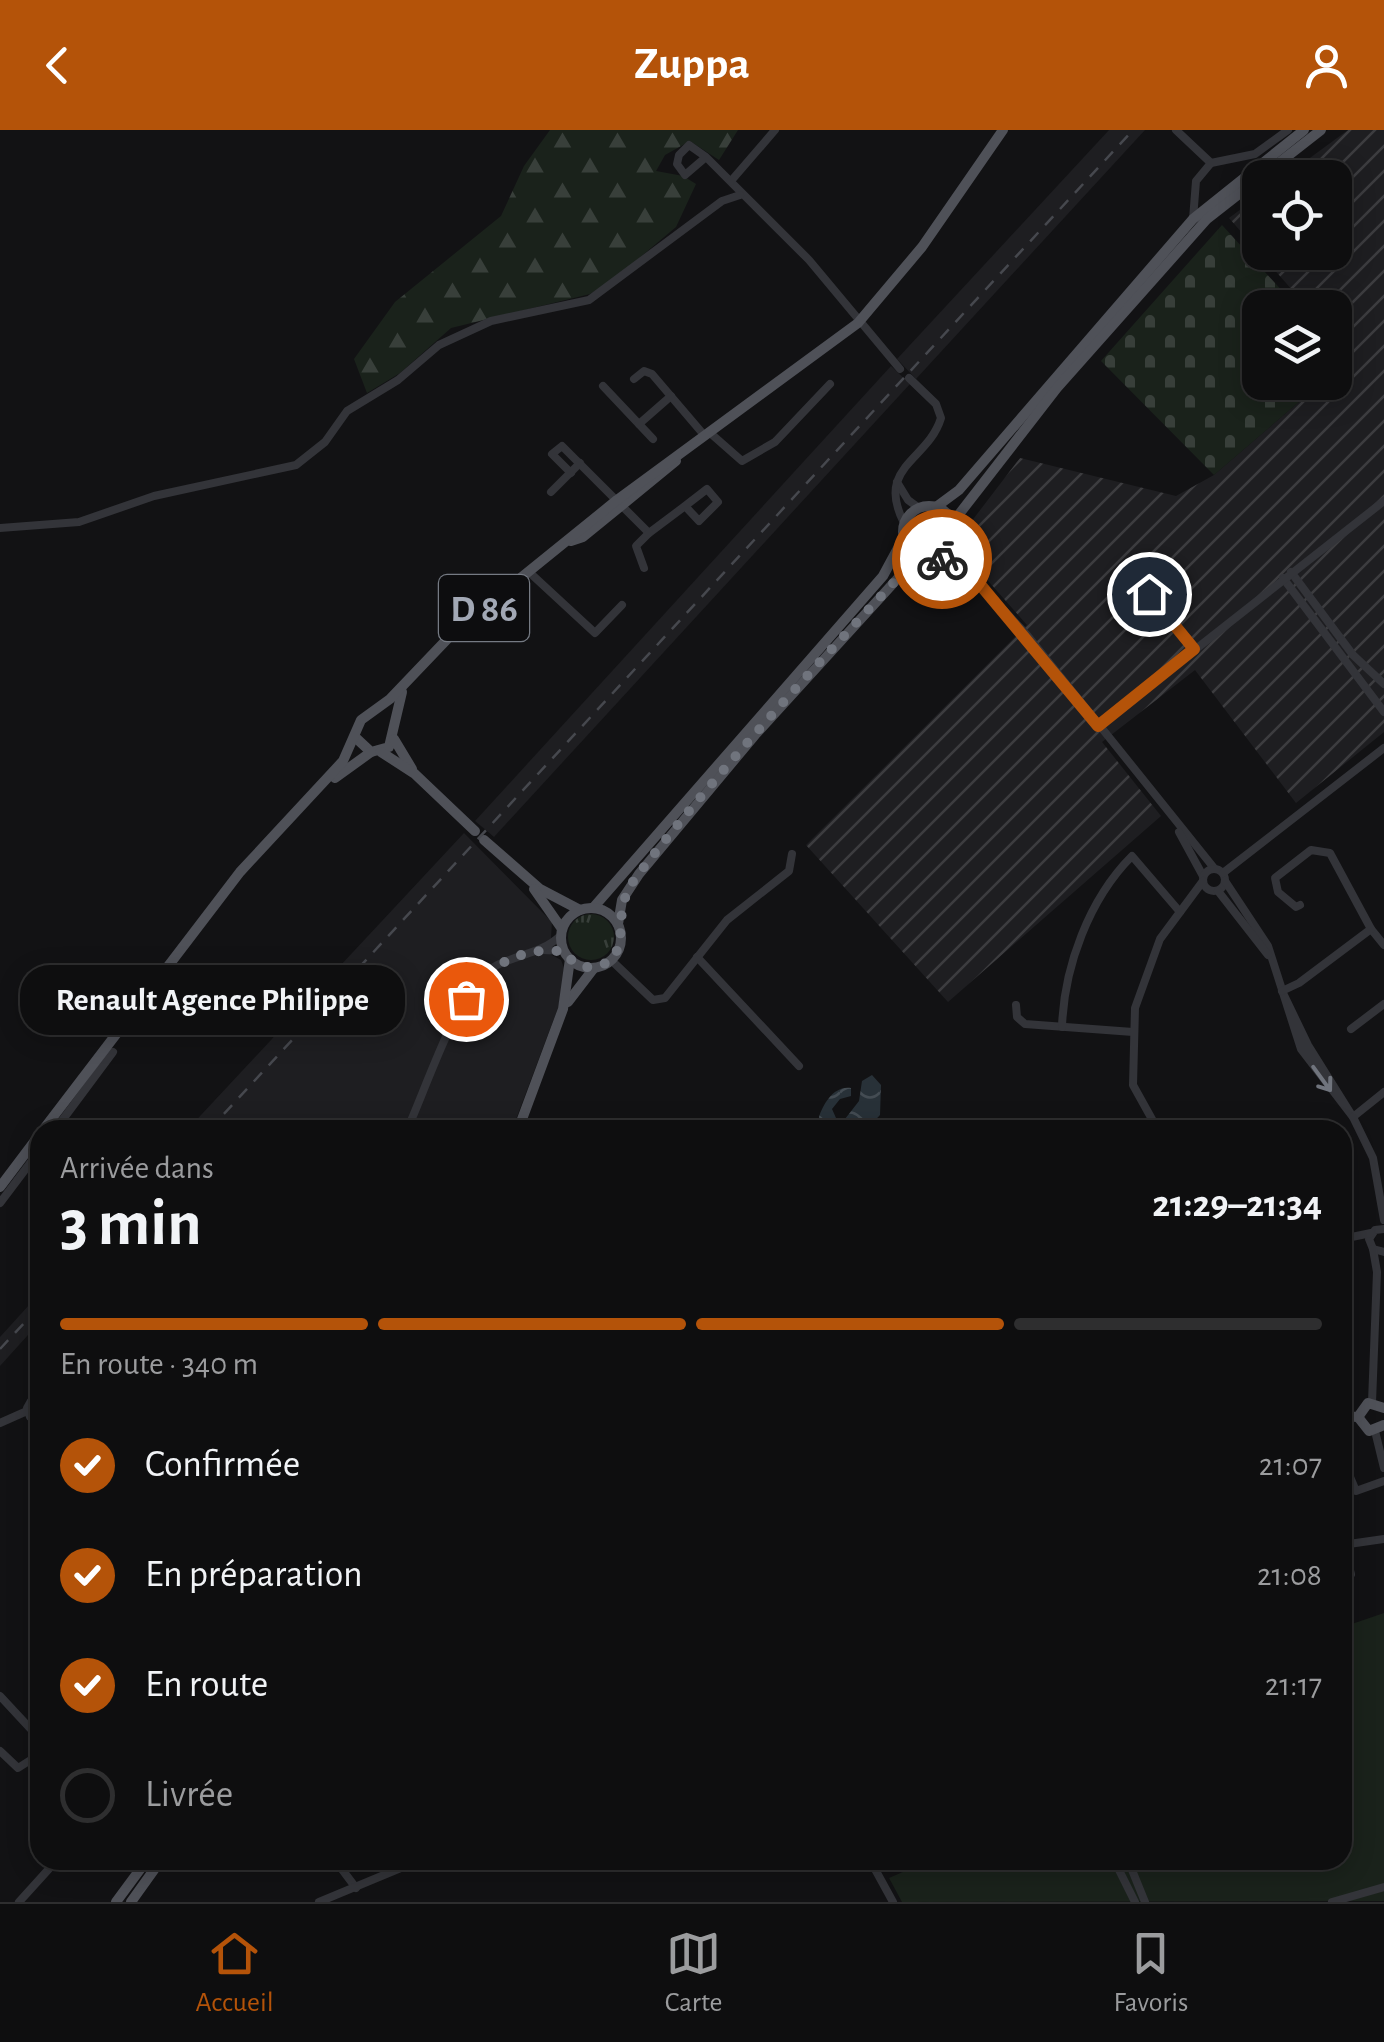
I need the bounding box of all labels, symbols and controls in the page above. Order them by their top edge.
icon: back [30,38,85,93]
icon: person [1299,38,1354,93]
text: Zuppa [634,42,750,87]
map controls [1242,160,1352,400]
button: locate [1242,160,1352,270]
button: layers [1242,290,1352,400]
courier [892,509,992,609]
icon: bike [915,532,970,587]
pin [1107,552,1192,637]
icon: home [1122,567,1177,622]
road number: D 86 [439,575,529,641]
pin [424,957,509,1042]
callout: Renault Agence Philippe [21,964,406,1034]
icon: bag [439,972,494,1027]
text: Renault Agence Philippe [56,984,369,1016]
one-way arrow [1311,1065,1332,1092]
text: Arrivée dans [60,1152,214,1184]
text: 21:29–21:34 [1152,1186,1322,1224]
text: 3 min [60,1192,202,1257]
text: En route · 340 m [60,1348,258,1380]
icon: check [60,1438,115,1493]
text: Confirmée [145,1446,300,1484]
text: 21:07 [1259,1449,1322,1481]
icon: check [60,1548,115,1603]
text: En préparation [145,1556,363,1594]
text: 21:08 [1257,1559,1322,1591]
icon: check [60,1658,115,1713]
text: En route [145,1666,268,1704]
text: 21:17 [1265,1669,1322,1701]
text: Livrée [145,1776,233,1814]
tab: Accueil [196,1926,274,2020]
tab: Carte [665,1926,722,2020]
tab: Favoris [1113,1926,1188,2020]

